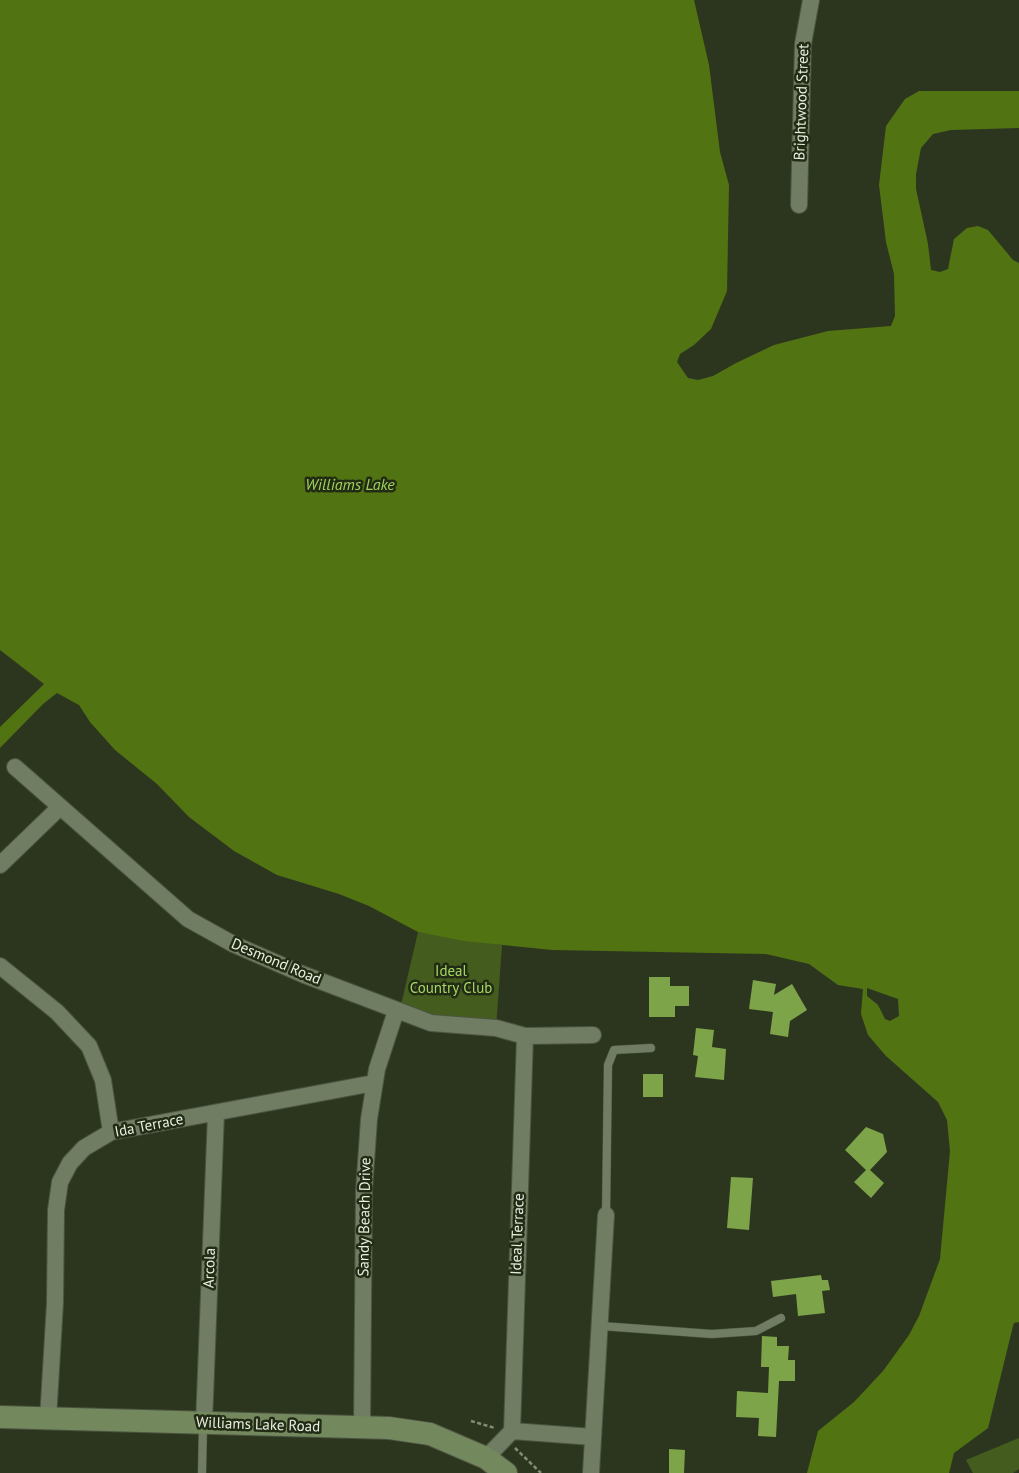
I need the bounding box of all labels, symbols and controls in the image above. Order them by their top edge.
street label: Brightwood Street [791,43,813,161]
water label: Williams Lake [305,475,395,495]
street label: Desmond Road [228,935,324,989]
park label: Ideal Country Club [410,963,492,998]
street label: Ida Terrace [113,1111,185,1141]
street label: Sandy Beach Drive [355,1157,375,1277]
street label: Ideal Terrace [508,1193,528,1275]
street label: Arcola [200,1248,220,1288]
street label: Williams Lake Road [196,1414,320,1436]

